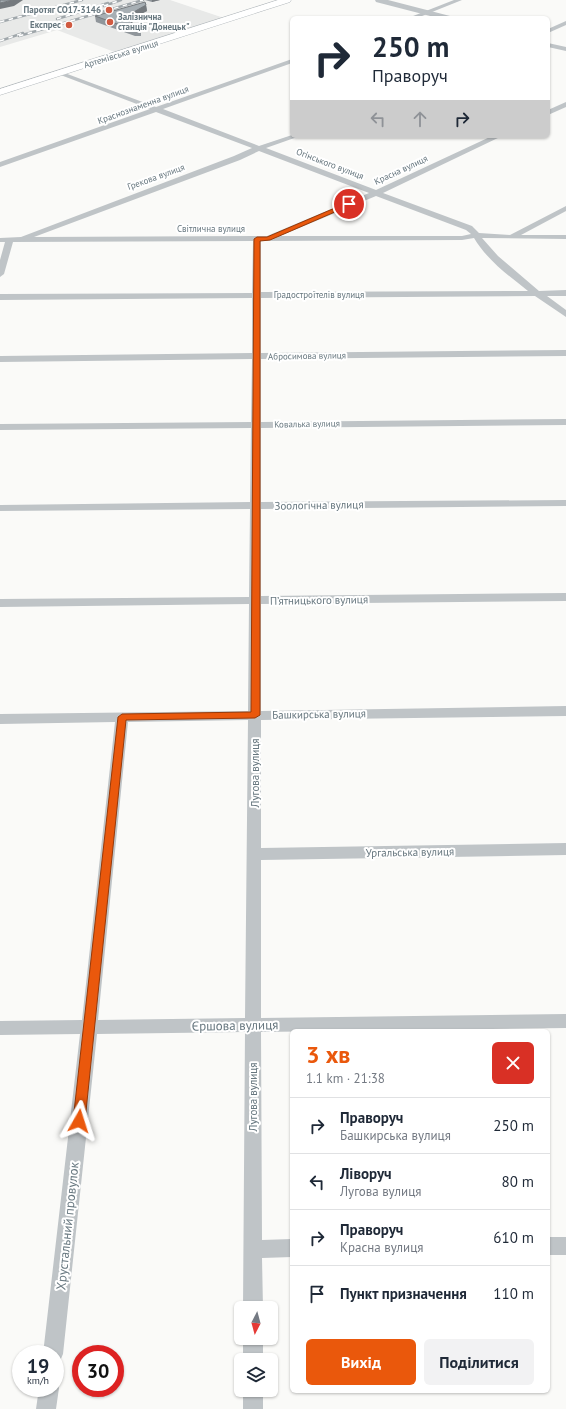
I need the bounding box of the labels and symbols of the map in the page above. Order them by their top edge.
place label: Паротяг СО17-3146 [24,4,101,15]
marker: Паротяг СО17-3146 [104,5,114,15]
place label: Залізнична станція "Донецьк" [118,11,190,32]
marker: Залізнична станція "Донецьк" [105,17,115,27]
place label: Експрес [30,19,61,30]
marker: Експрес [64,20,74,30]
street label: Артемівська вулиця [82,37,159,70]
street label: Краснознаменна вулиця [96,83,190,126]
street label: Огінського вулиця [295,146,366,182]
street label: Красна вулиця [372,152,429,187]
street label: Грекова вулиця [126,161,186,192]
pin [332,187,366,221]
street label: Світлична вулиця [177,223,245,234]
street label: Градостроїтелiв вулиця [274,289,364,300]
street label: Абросимова вулиця [268,349,346,362]
street label: Ковалька вулиця [274,417,340,430]
street label: Зоологічна вулиця [274,497,364,513]
street label: П’ятницького вулиця [270,592,368,608]
street label: Башкирська вулиця [272,706,366,722]
street label: Лугова вулиця [248,739,262,808]
street label: Ургальська вулиця [366,844,454,860]
street label: Єршова вулиця [191,1016,279,1035]
street label: Лугова вулиця [246,1063,260,1132]
position arrow [58,1100,100,1142]
street label: Хрустальний провулок [52,1161,83,1291]
north arrow [234,1301,278,1345]
speed limit sign: 30 [72,1345,124,1397]

